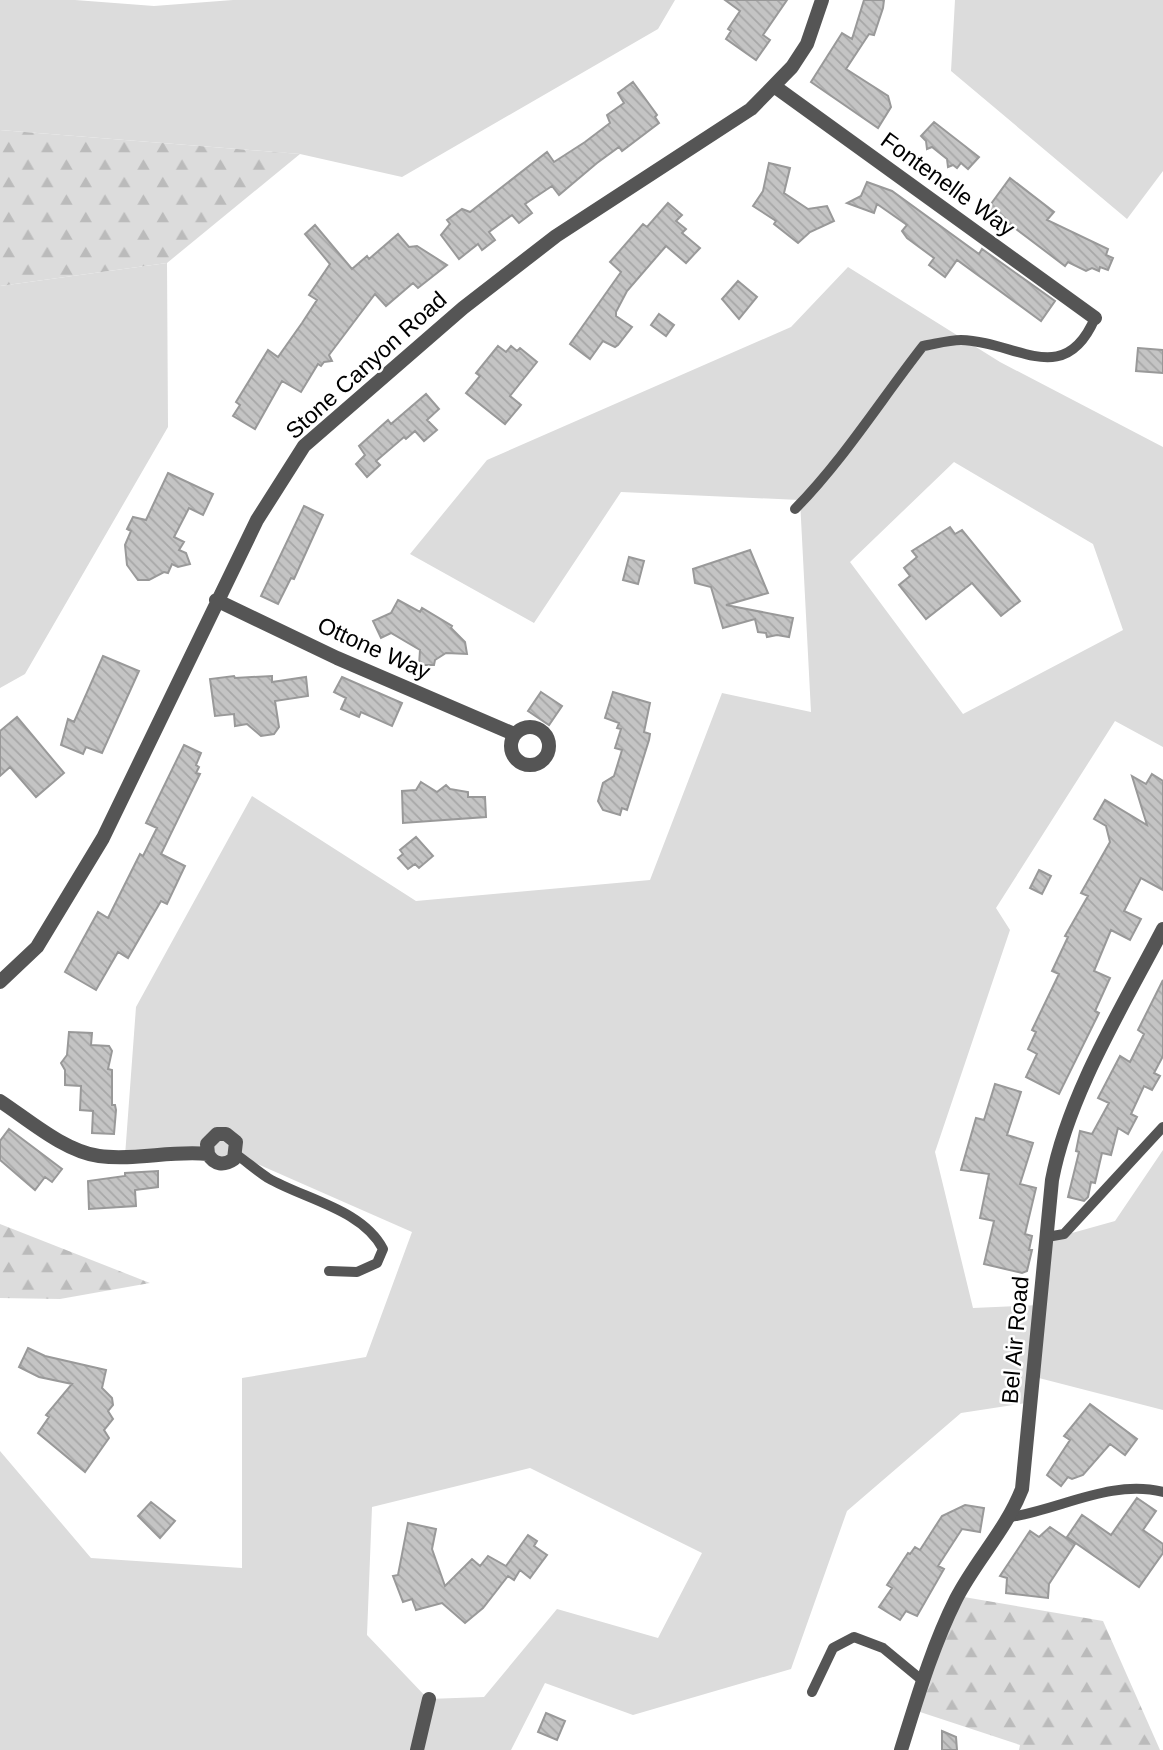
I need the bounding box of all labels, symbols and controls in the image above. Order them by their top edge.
street label: Fontenelle Way [876,127,1020,242]
street label: Stone Canyon Road [280,286,452,444]
street label: Ottone Way [314,612,435,685]
street label: Bel Air Road [996,1275,1034,1405]

